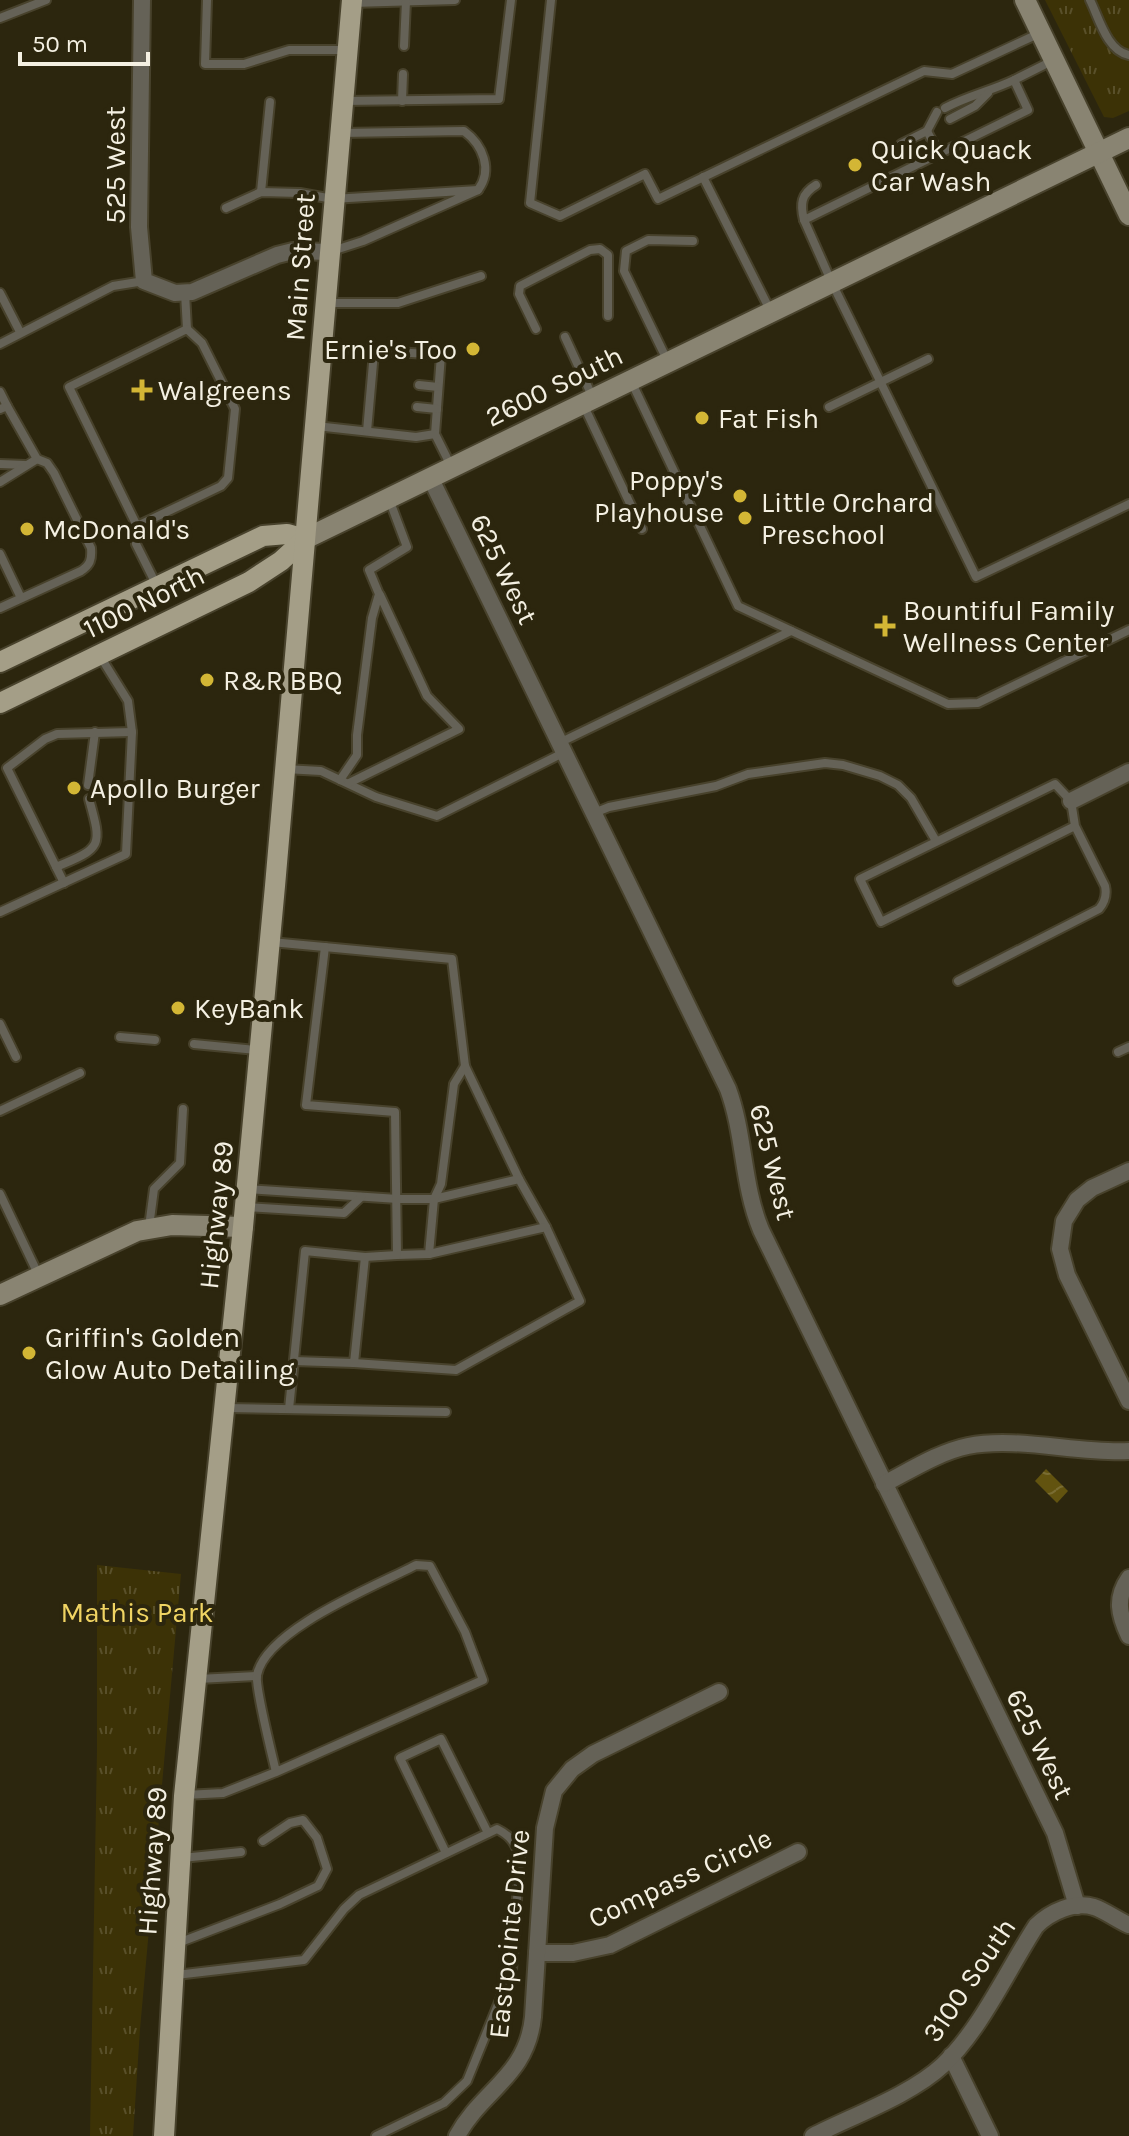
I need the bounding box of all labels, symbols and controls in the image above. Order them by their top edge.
scale bar [20,16,148,66]
text: 50 m [32,30,88,58]
street label: 525 West [99,106,132,224]
place label: Quick Quack Car Wash [871,133,1032,198]
marker: Quick Quack Car Wash [846,156,864,174]
street label: Main Street [278,192,322,342]
place label: Ernie's Too [324,333,457,366]
street label: 2600 South [480,339,628,433]
marker: Ernie's Too [464,340,482,358]
place label: Walgreens [158,374,292,407]
marker: Walgreens [133,381,151,399]
place label: Fat Fish [718,402,819,435]
marker: Fat Fish [693,409,711,427]
place label: Poppy's Playhouse [594,464,724,529]
place label: Little Orchard Preschool [761,486,934,551]
marker: Poppy's Playhouse [731,487,749,505]
street label: 625 West [463,509,545,629]
marker: Little Orchard Preschool [736,509,754,527]
place label: McDonald's [43,513,190,546]
marker: McDonald's [18,520,36,538]
street label: 1100 North [78,559,210,645]
place label: Bountiful Family Wellness Center [903,594,1114,659]
marker: Bountiful Family Wellness Center [874,615,896,637]
place label: R&R BBQ [223,664,343,697]
marker: R&R BBQ [198,671,216,689]
place label: Apollo Burger [90,772,261,805]
marker: Apollo Burger [65,779,83,797]
place label: KeyBank [194,992,304,1025]
marker: KeyBank [169,999,187,1017]
street label: 625 West [743,1101,803,1223]
street label: Highway 89 [192,1139,240,1291]
place label: Griffin's Golden Glow Auto Detailing [45,1321,295,1386]
marker: Griffin's Golden Glow Auto Detailing [20,1344,38,1362]
park label: Mathis Park [60,1596,214,1629]
street label: 625 West [999,1684,1081,1804]
street label: Highway 89 [130,1786,174,1936]
street label: Compass Circle [583,1821,777,1935]
street label: Eastpointe Drive [482,1828,536,2040]
street label: 3100 South [916,1912,1022,2048]

